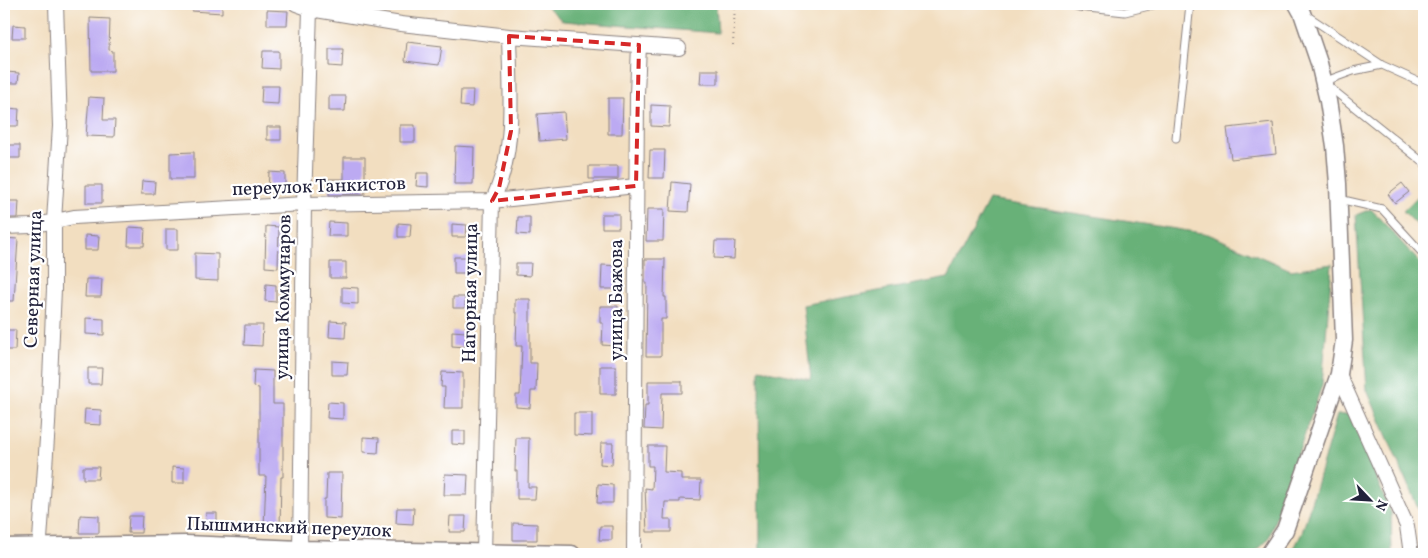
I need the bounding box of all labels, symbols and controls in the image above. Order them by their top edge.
street label: переулок Танкистов [232,171,406,203]
street label: Северная улица [19,210,49,348]
street label: улица Коммунаров [270,214,298,380]
street label: Нагорная улица [457,223,485,363]
street label: улица Бажова [604,239,630,361]
north arrow [1346,476,1396,526]
text: N [1370,496,1391,513]
street label: Пышминский переулок [186,511,392,545]

